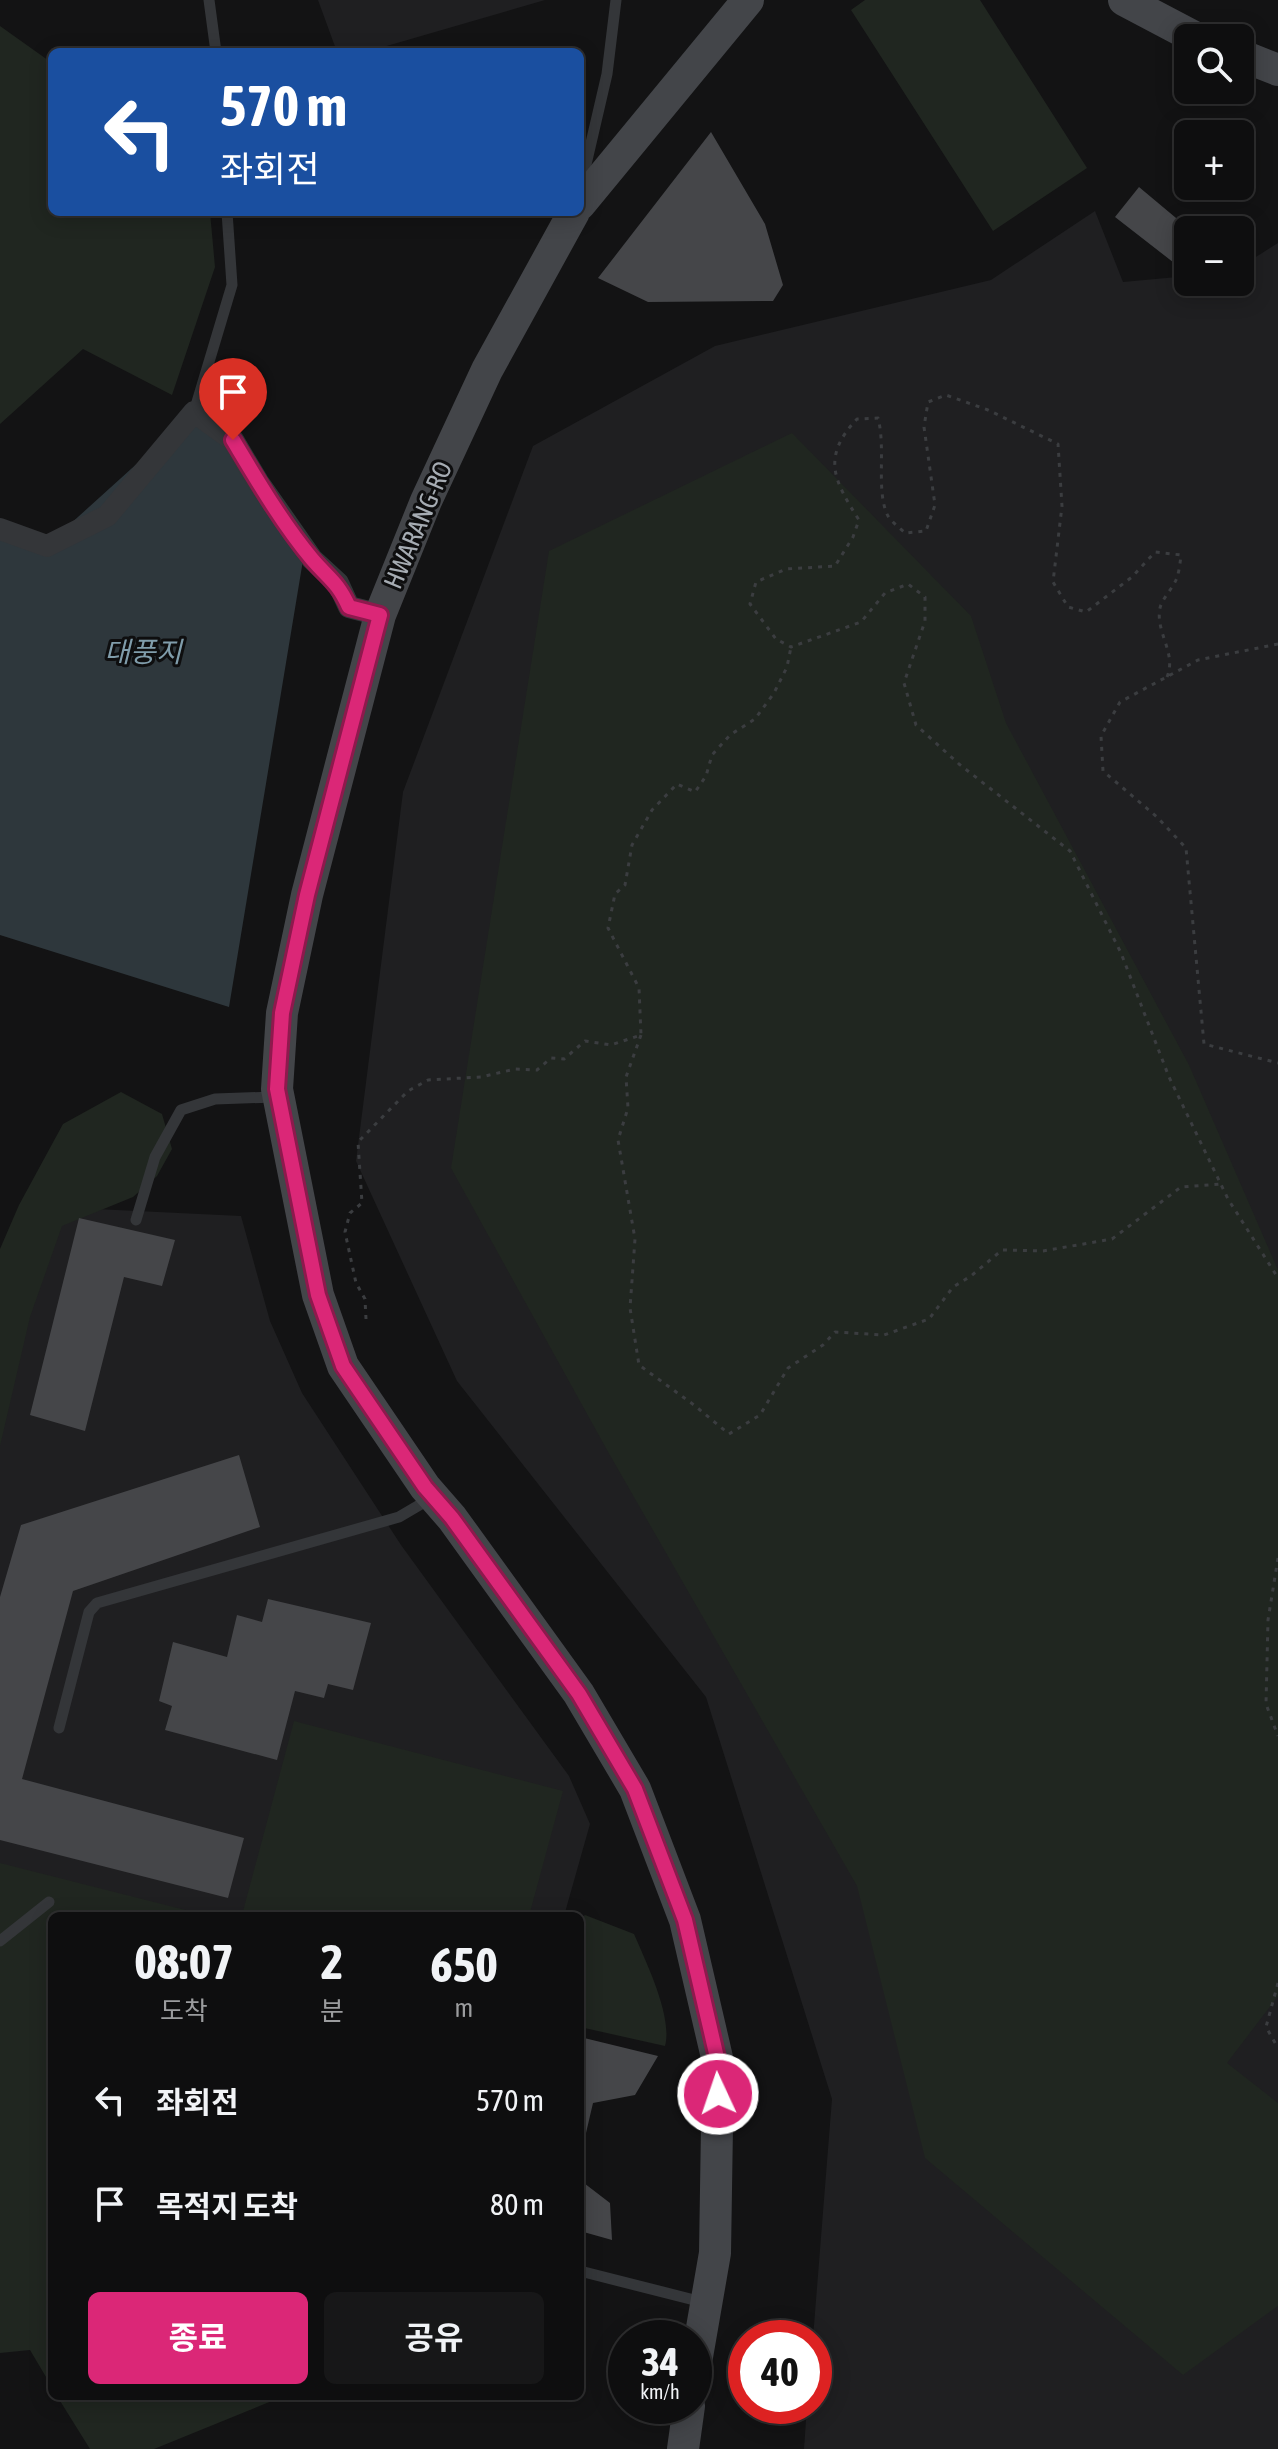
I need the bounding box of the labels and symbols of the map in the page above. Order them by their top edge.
pin [199,358,267,440]
street label: HWARANG-RO [378,457,458,593]
water label: 대풍지 [104,636,184,668]
position arrow [676,2052,760,2136]
speed limit sign: 40 [728,2320,832,2424]

